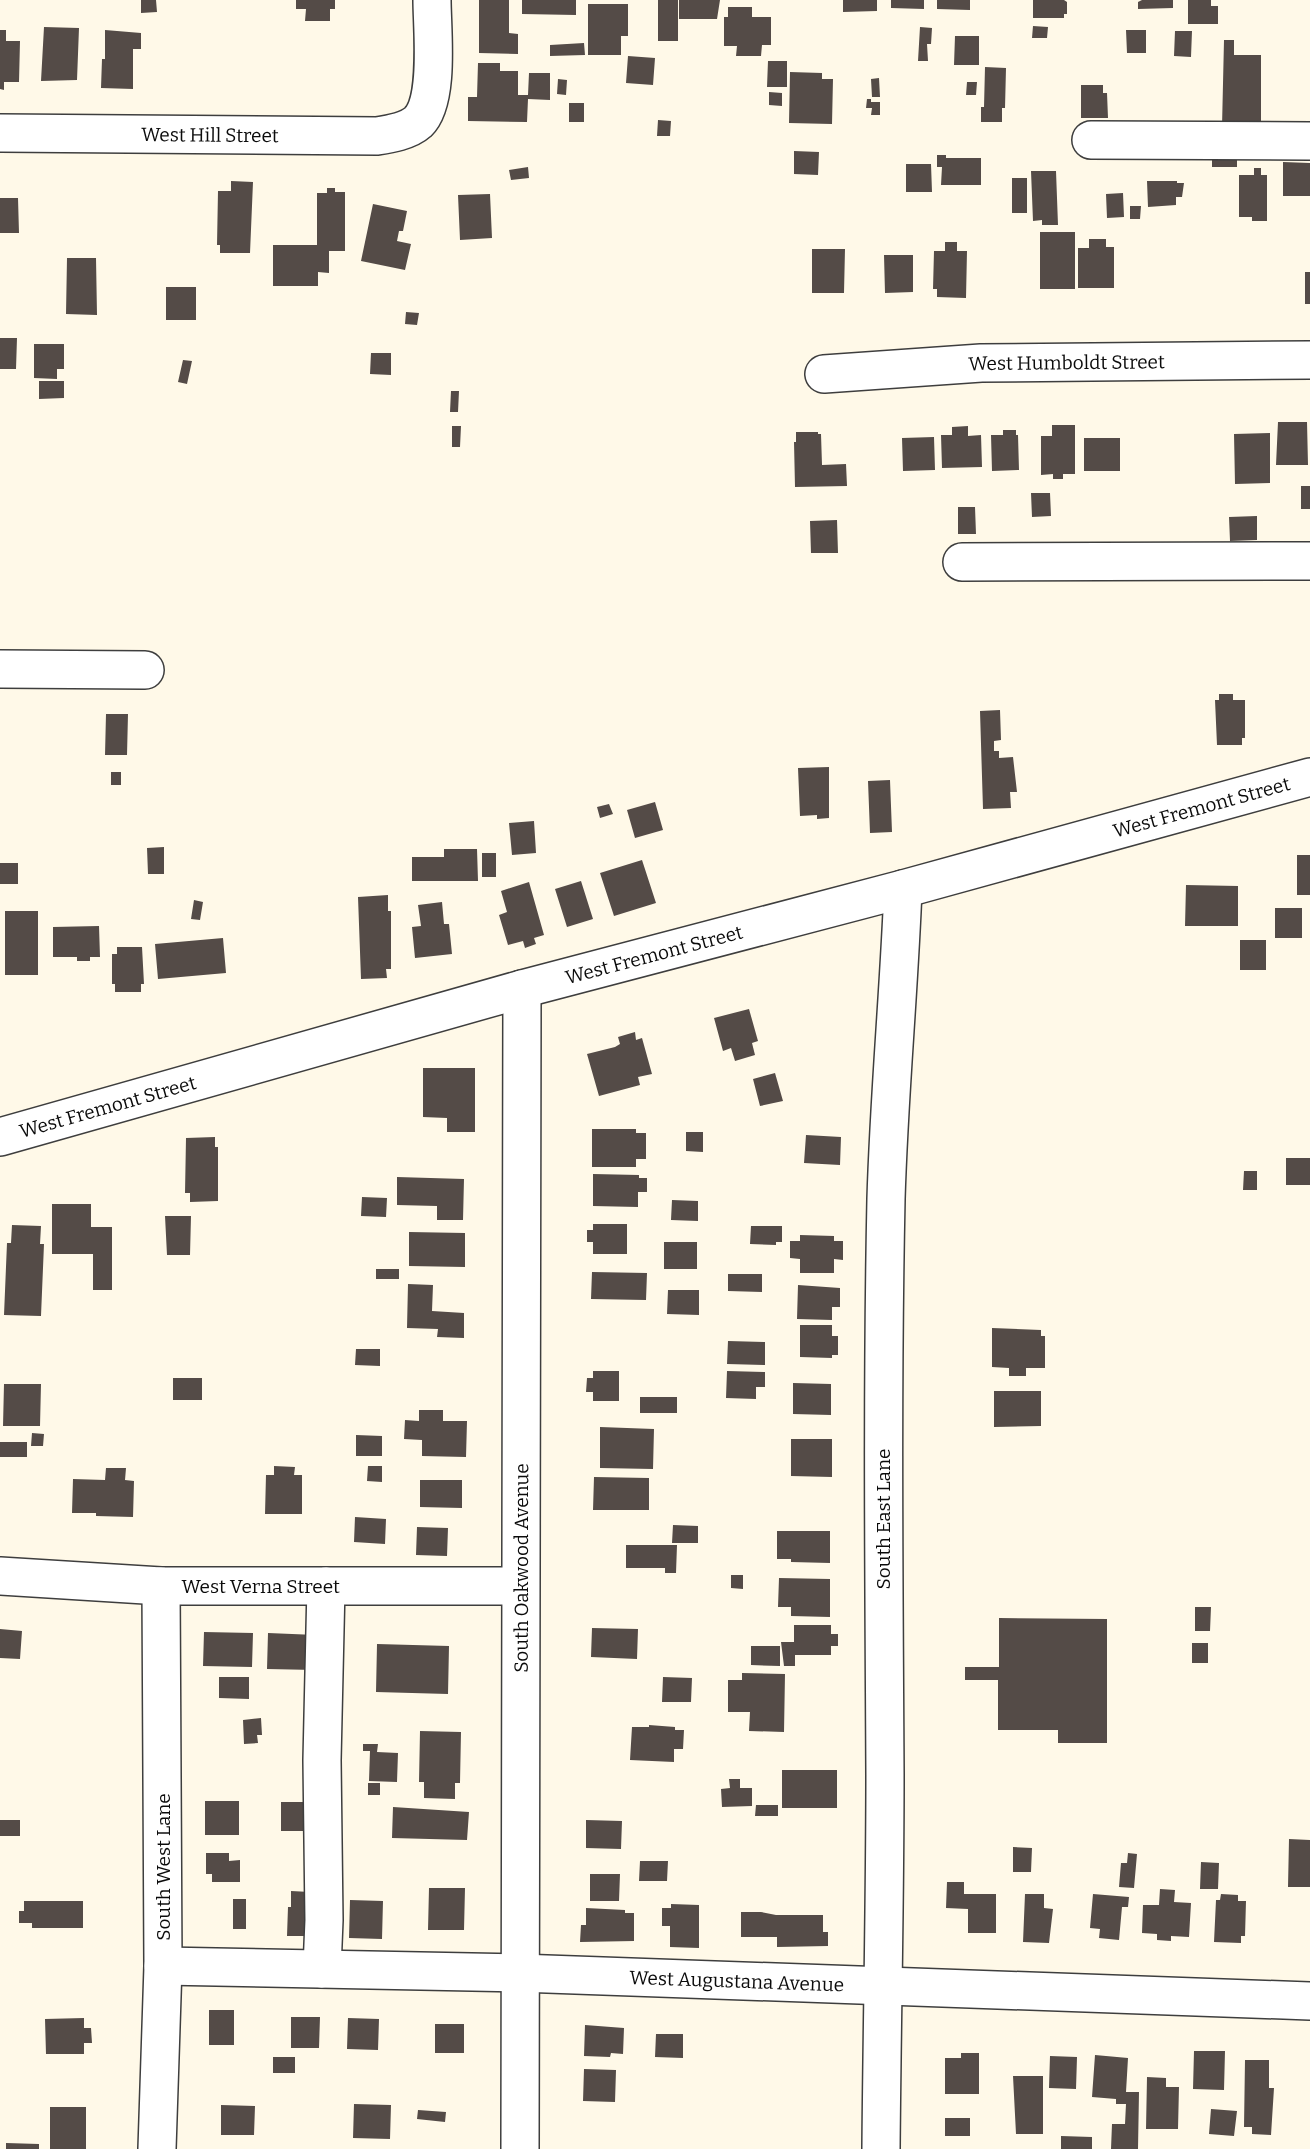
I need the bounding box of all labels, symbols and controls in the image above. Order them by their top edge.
street label: West Hill Street [141,123,279,147]
street label: West Humboldt Street [968,350,1165,376]
street label: West Fremont Street [1110,772,1293,843]
street label: West Fremont Street [563,921,745,989]
street label: West Fremont Street [17,1071,199,1143]
street label: South East Lane [872,1449,895,1589]
street label: South Oakwood Avenue [510,1463,533,1673]
street label: West Verna Street [181,1575,340,1598]
street label: South West Lane [152,1793,175,1941]
street label: West Augustana Avenue [629,1966,844,1996]

